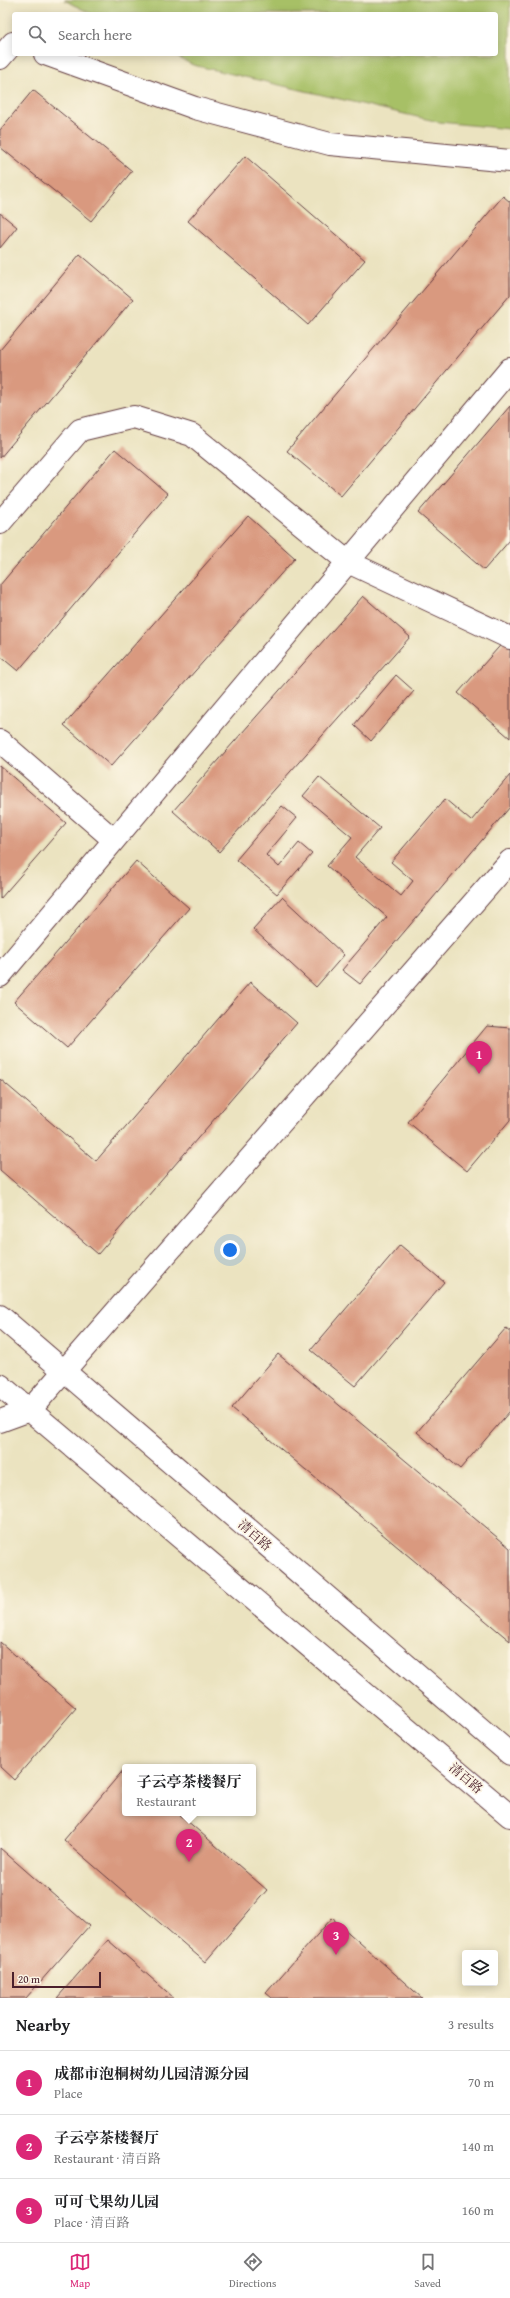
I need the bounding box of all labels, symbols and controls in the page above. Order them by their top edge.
search box [12,12,498,56]
icon: search [26,23,48,45]
text: Search here [58,24,132,45]
pin: 1 [466,1041,492,1074]
your location [220,1240,240,1260]
street label: 清百路 [234,1515,276,1555]
street label: 清百路 [445,1758,487,1798]
popup [122,1764,256,1816]
text: 子云亭茶楼餐厅 [136,1771,242,1792]
text: Restaurant [136,1792,196,1811]
pin: 2 [176,1829,202,1862]
pin: 3 [323,1922,349,1955]
map controls [462,1950,498,1986]
button: layers [462,1950,498,1986]
scale bar [12,1970,101,1989]
text: 20 m [18,1971,40,1987]
text: Nearby [16,2012,70,2037]
text: 3 results [448,2015,494,2034]
text: 成都市泡桐树幼儿园清源分园 [54,2063,249,2084]
text: 1 [26,2073,32,2092]
text: 70 m [468,2073,494,2092]
text: Place [54,2084,83,2103]
text: 子云亭茶楼餐厅 [54,2127,159,2148]
text: 2 [26,2137,32,2156]
text: 140 m [462,2137,494,2156]
text: Restaurant · 清百路 [54,2149,161,2168]
text: 可可弋果幼儿园 [54,2191,159,2212]
text: 3 [26,2201,32,2220]
text: 160 m [462,2201,494,2220]
text: Place · 清百路 [54,2213,130,2232]
tab: Map [69,2251,91,2291]
tab: Directions [229,2251,276,2291]
tab: Saved [414,2251,441,2291]

